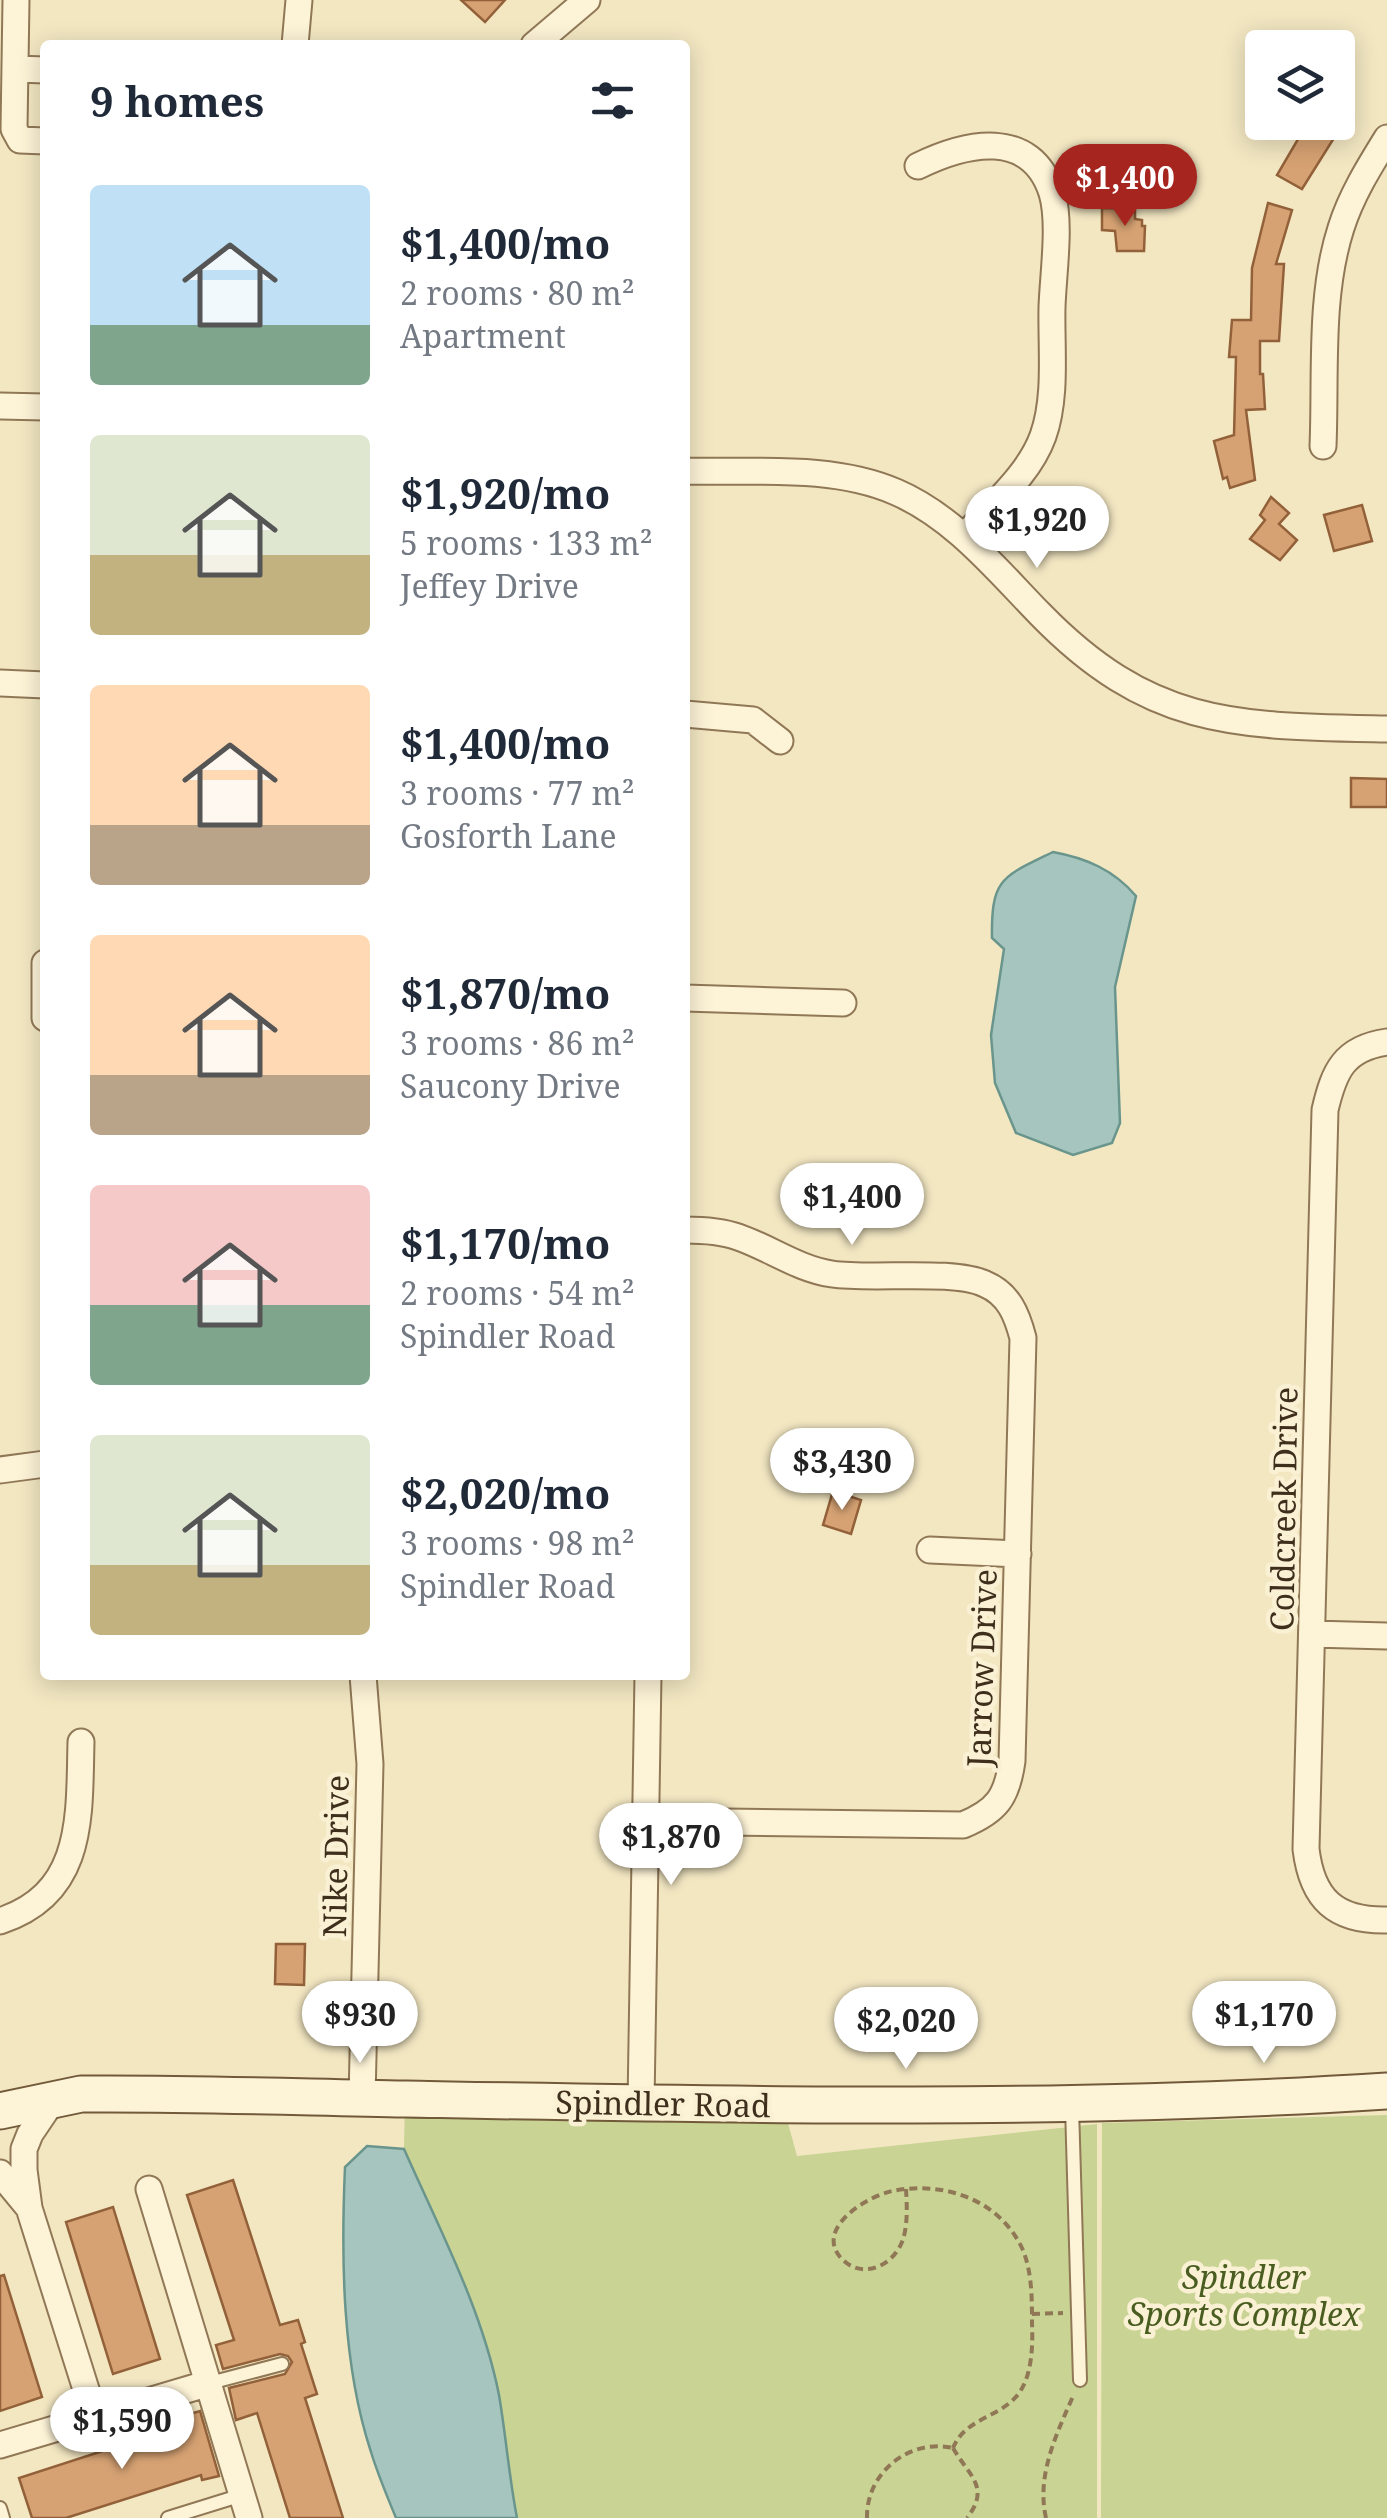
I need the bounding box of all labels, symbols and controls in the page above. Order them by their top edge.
map controls [1245,30,1355,140]
button: layers [1245,30,1355,140]
text: 9 homes [90,72,264,129]
icon: filters [585,73,640,128]
pin: $1,400 [1044,144,1206,229]
text: $1,400 [1075,155,1175,198]
text: $1,400/mo [400,214,610,271]
icon: home [170,225,290,345]
text: 2 rooms · 80 m² [400,271,635,314]
text: Apartment [400,314,566,357]
text: $1,920/mo [400,464,610,521]
icon: home [170,475,290,595]
pin: $1,920 [956,486,1118,571]
text: $1,920 [987,497,1087,540]
text: 5 rooms · 133 m² [400,521,653,564]
text: Jeffey Drive [400,564,579,607]
text: $1,400/mo [400,714,610,771]
icon: home [170,725,290,845]
text: 3 rooms · 77 m² [400,771,635,814]
text: Gosforth Lane [400,814,617,857]
text: $1,870/mo [400,964,610,1021]
icon: home [170,975,290,1095]
text: 3 rooms · 86 m² [400,1021,635,1064]
text: Saucony Drive [400,1064,621,1107]
pin: $1,400 [771,1163,933,1248]
text: $1,400 [802,1174,902,1217]
text: $1,170/mo [400,1214,610,1271]
icon: home [170,1225,290,1345]
text: 2 rooms · 54 m² [400,1271,635,1314]
text: Spindler Road [400,1314,615,1357]
street label: Coldcreek Drive [1259,1387,1307,1631]
pin: $3,430 [761,1428,923,1513]
text: $3,430 [792,1439,892,1482]
text: $2,020/mo [400,1464,610,1521]
icon: home [170,1475,290,1595]
text: 3 rooms · 98 m² [400,1521,635,1564]
text: Spindler Road [400,1564,615,1607]
street label: Jarrow Drive [956,1568,1006,1769]
street label: Nike Drive [312,1774,358,1938]
pin: $1,870 [590,1803,752,1888]
text: $1,870 [621,1814,721,1857]
pin: $930 [301,1981,419,2066]
pin: $1,170 [1183,1981,1345,2066]
pin: $2,020 [825,1987,987,2072]
text: $930 [324,1992,396,2035]
text: $1,170 [1214,1992,1314,2035]
text: $2,020 [856,1998,956,2041]
street label: Spindler Road [555,2080,771,2126]
park label: Spindler Sports Complex [1128,2255,1361,2335]
pin: $1,590 [41,2387,203,2472]
text: $1,590 [72,2398,172,2441]

